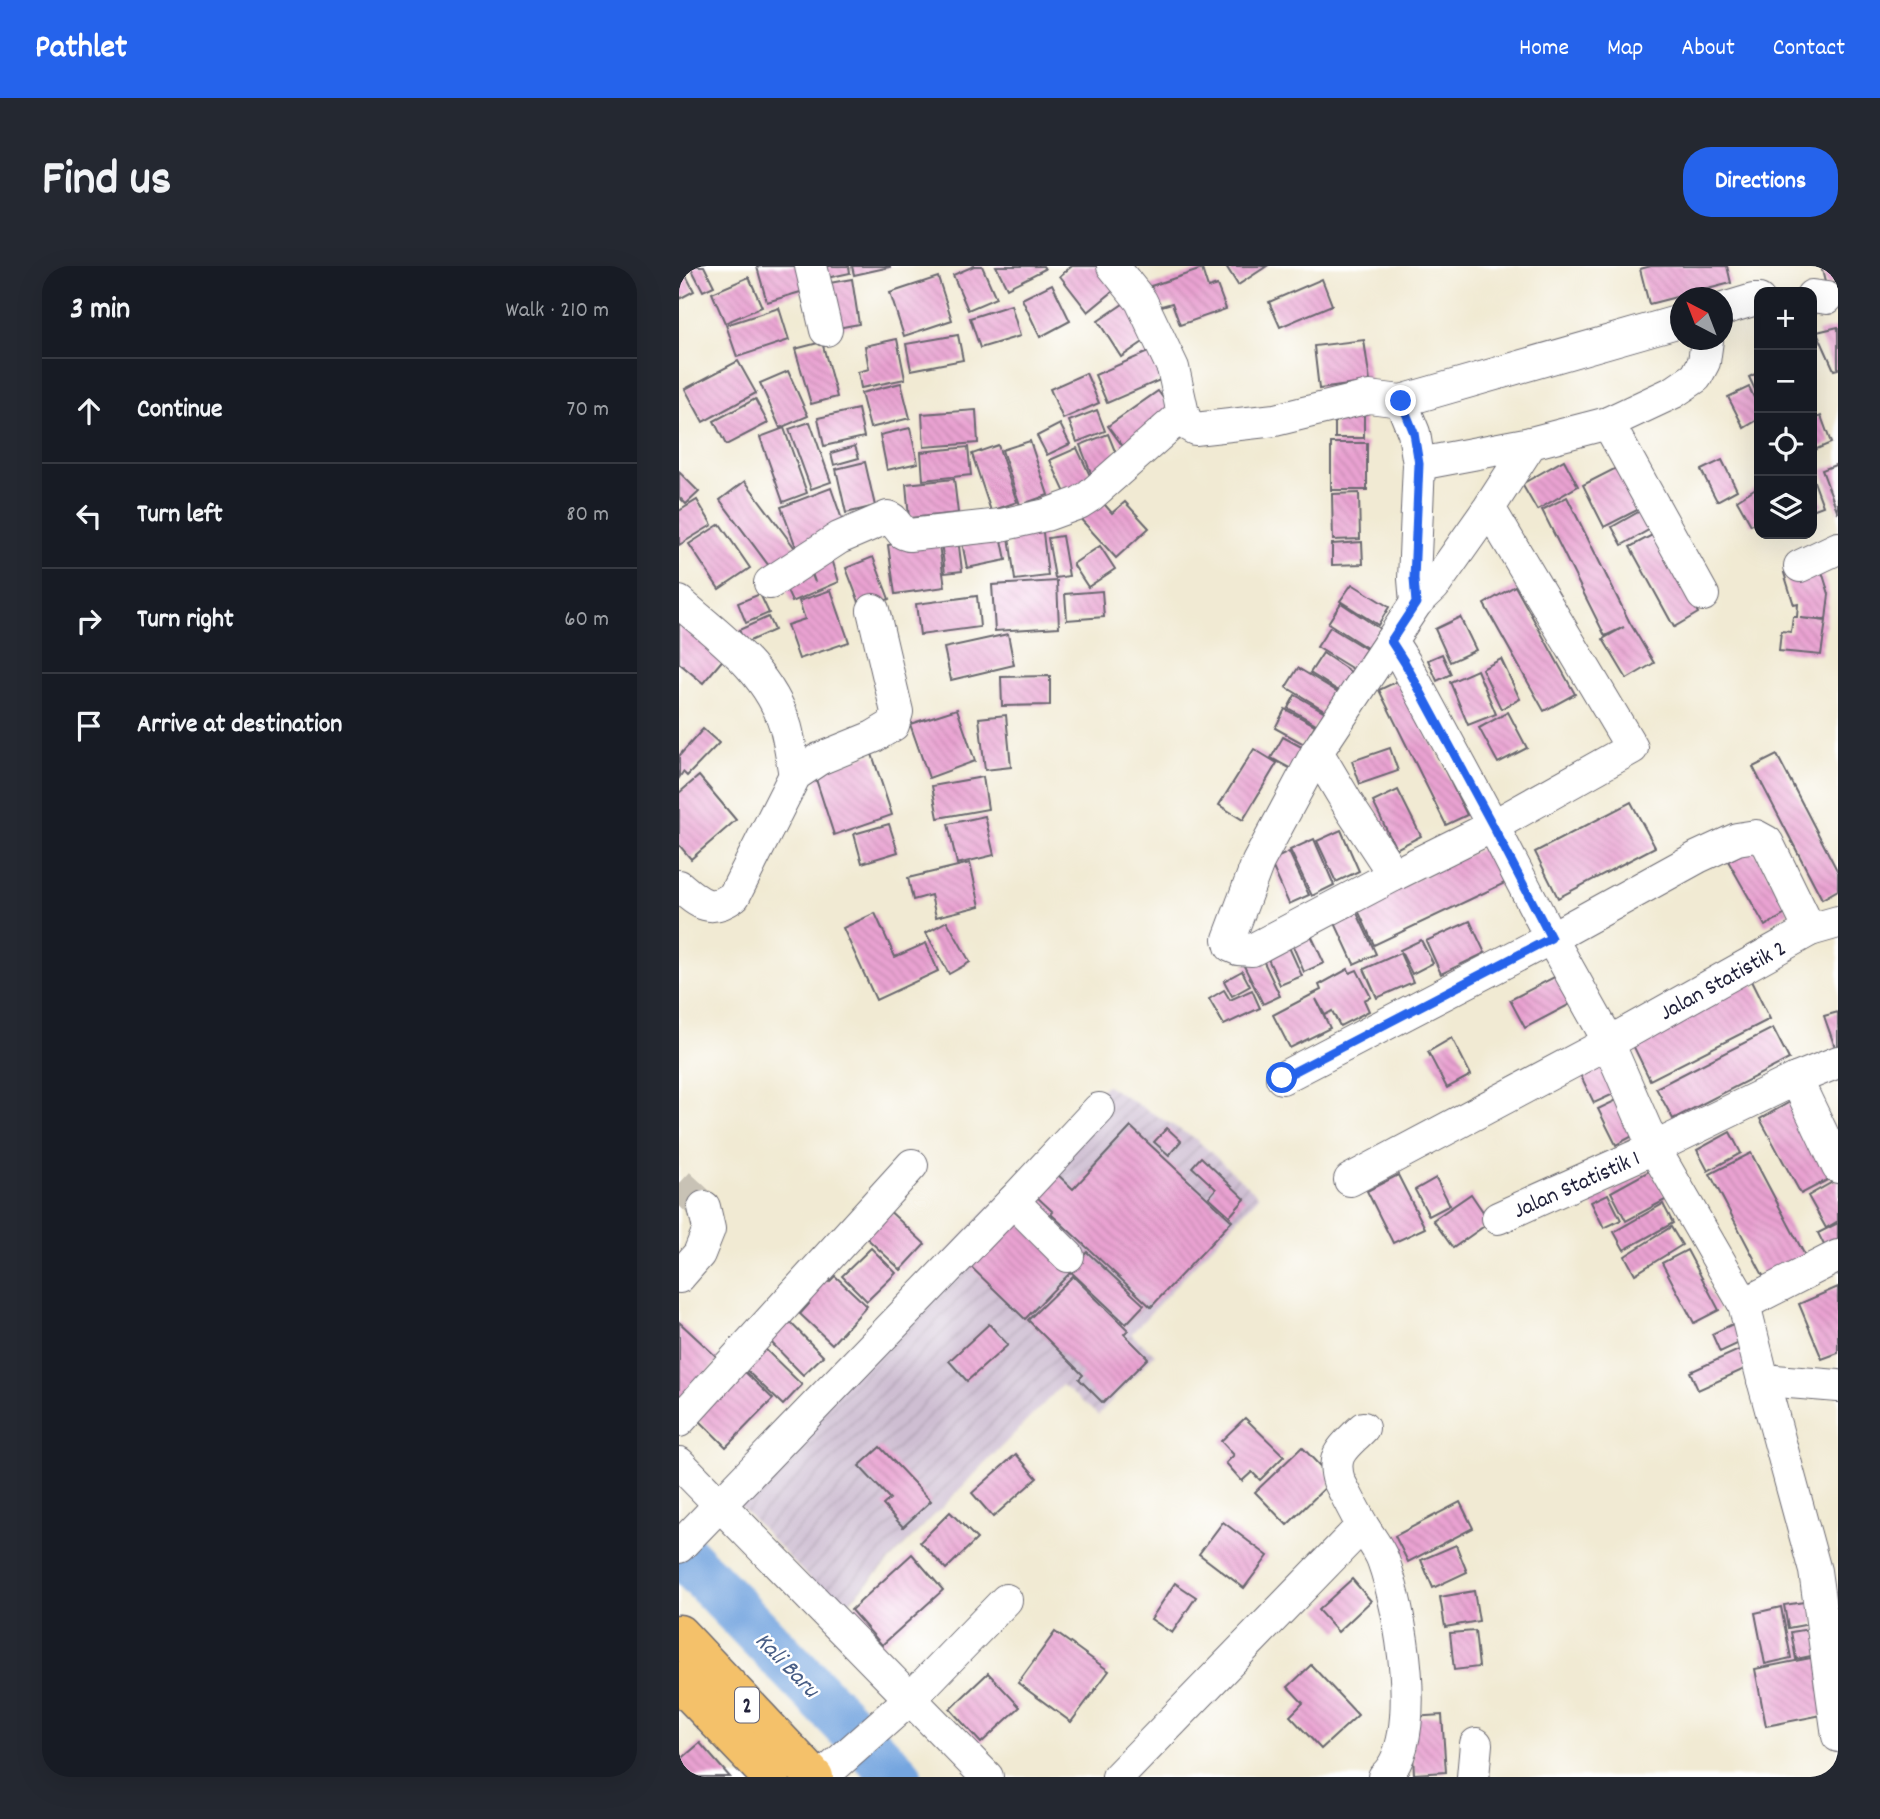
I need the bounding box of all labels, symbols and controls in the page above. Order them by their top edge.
text: Pathlet [35,26,127,73]
text: Home [1519,32,1569,66]
text: Map [1607,32,1643,66]
text: About [1681,32,1735,66]
text: Contact [1773,32,1845,66]
text: Find us [42,147,171,217]
button: Directions [1683,147,1838,217]
north arrow [1670,287,1733,350]
map controls [1754,287,1817,539]
button: + [1754,287,1817,350]
text: 3 min [70,290,130,333]
text: Walk · 210 m [506,295,609,328]
button: − [1754,350,1817,413]
route end [1385,385,1416,416]
icon: ahead [70,392,108,430]
text: Continue [137,392,222,429]
text: 70 m [567,394,609,427]
button: locate [1754,413,1817,476]
button: layers [1754,476,1817,539]
icon: left [70,497,108,535]
text: Turn left [137,497,223,534]
text: 80 m [566,499,609,532]
icon: right [70,602,108,640]
text: Turn right [137,602,234,639]
text: 60 m [564,604,609,637]
icon: arrive [70,707,108,745]
text: Arrive at destination [137,707,342,744]
street label: Jalan Statistik 2 [1654,934,1793,1031]
route start [1266,1062,1297,1093]
street label: Jalan Statistik 1 [1509,1144,1646,1229]
water label: Kali Baru [746,1626,827,1708]
road number: 2 [735,1688,759,1722]

